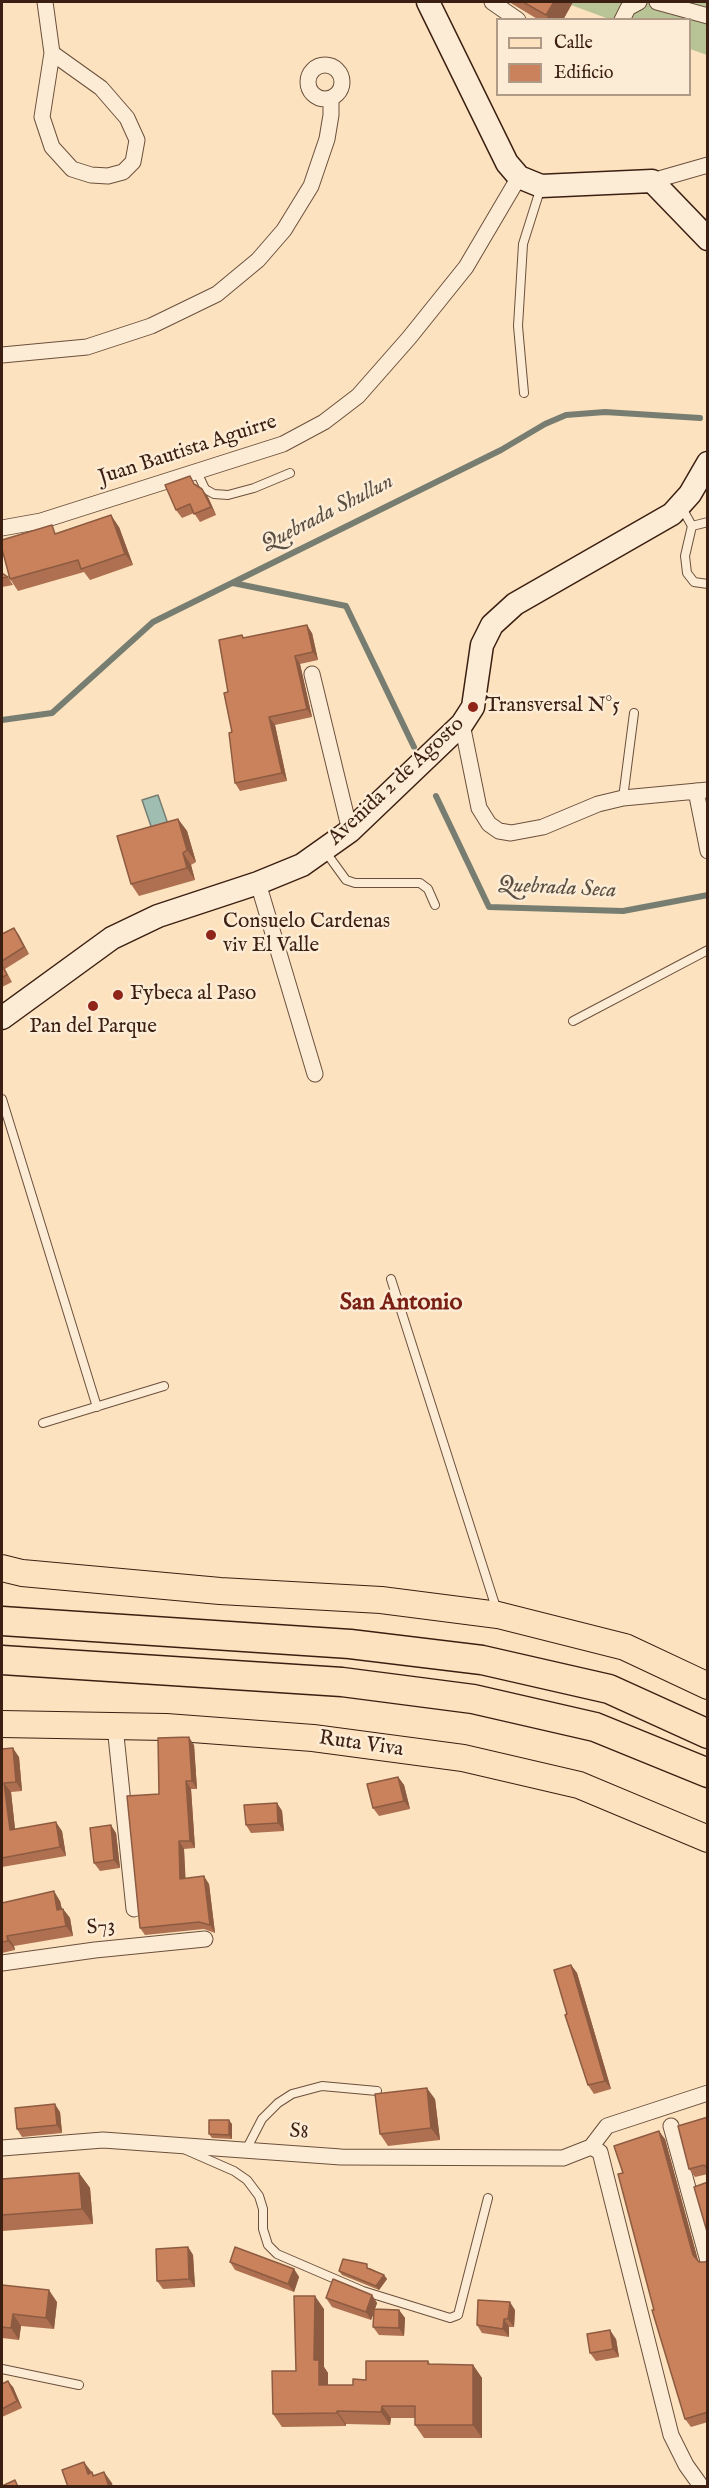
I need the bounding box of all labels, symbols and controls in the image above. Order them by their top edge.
legend [496,18,691,96]
text: Calle [554,32,593,55]
text: Edificio [554,62,614,85]
street label: Juan Bautista Aguirre [96,410,280,492]
water label: Quebrada Shullun [258,469,398,559]
place label: Transversal N°5 [485,694,620,720]
marker: Transversal N°5 [466,700,480,714]
street label: Avenida 2 de Agosto [324,713,470,851]
water label: Quebrada Seca [497,873,617,905]
place label: Consuelo Cardenas viv El Valle [223,910,390,960]
marker: Consuelo Cardenas viv El Valle [204,928,218,942]
place label: Fybeca al Paso [130,982,256,1008]
marker: Fybeca al Paso [111,988,125,1002]
marker: Pan del Parque [86,999,100,1013]
place label: Pan del Parque [29,1015,157,1041]
district label: San Antonio [340,1290,462,1318]
street label: Ruta Viva [317,1727,405,1763]
street label: S73 [86,1914,116,1942]
street label: S8 [289,2120,309,2146]

